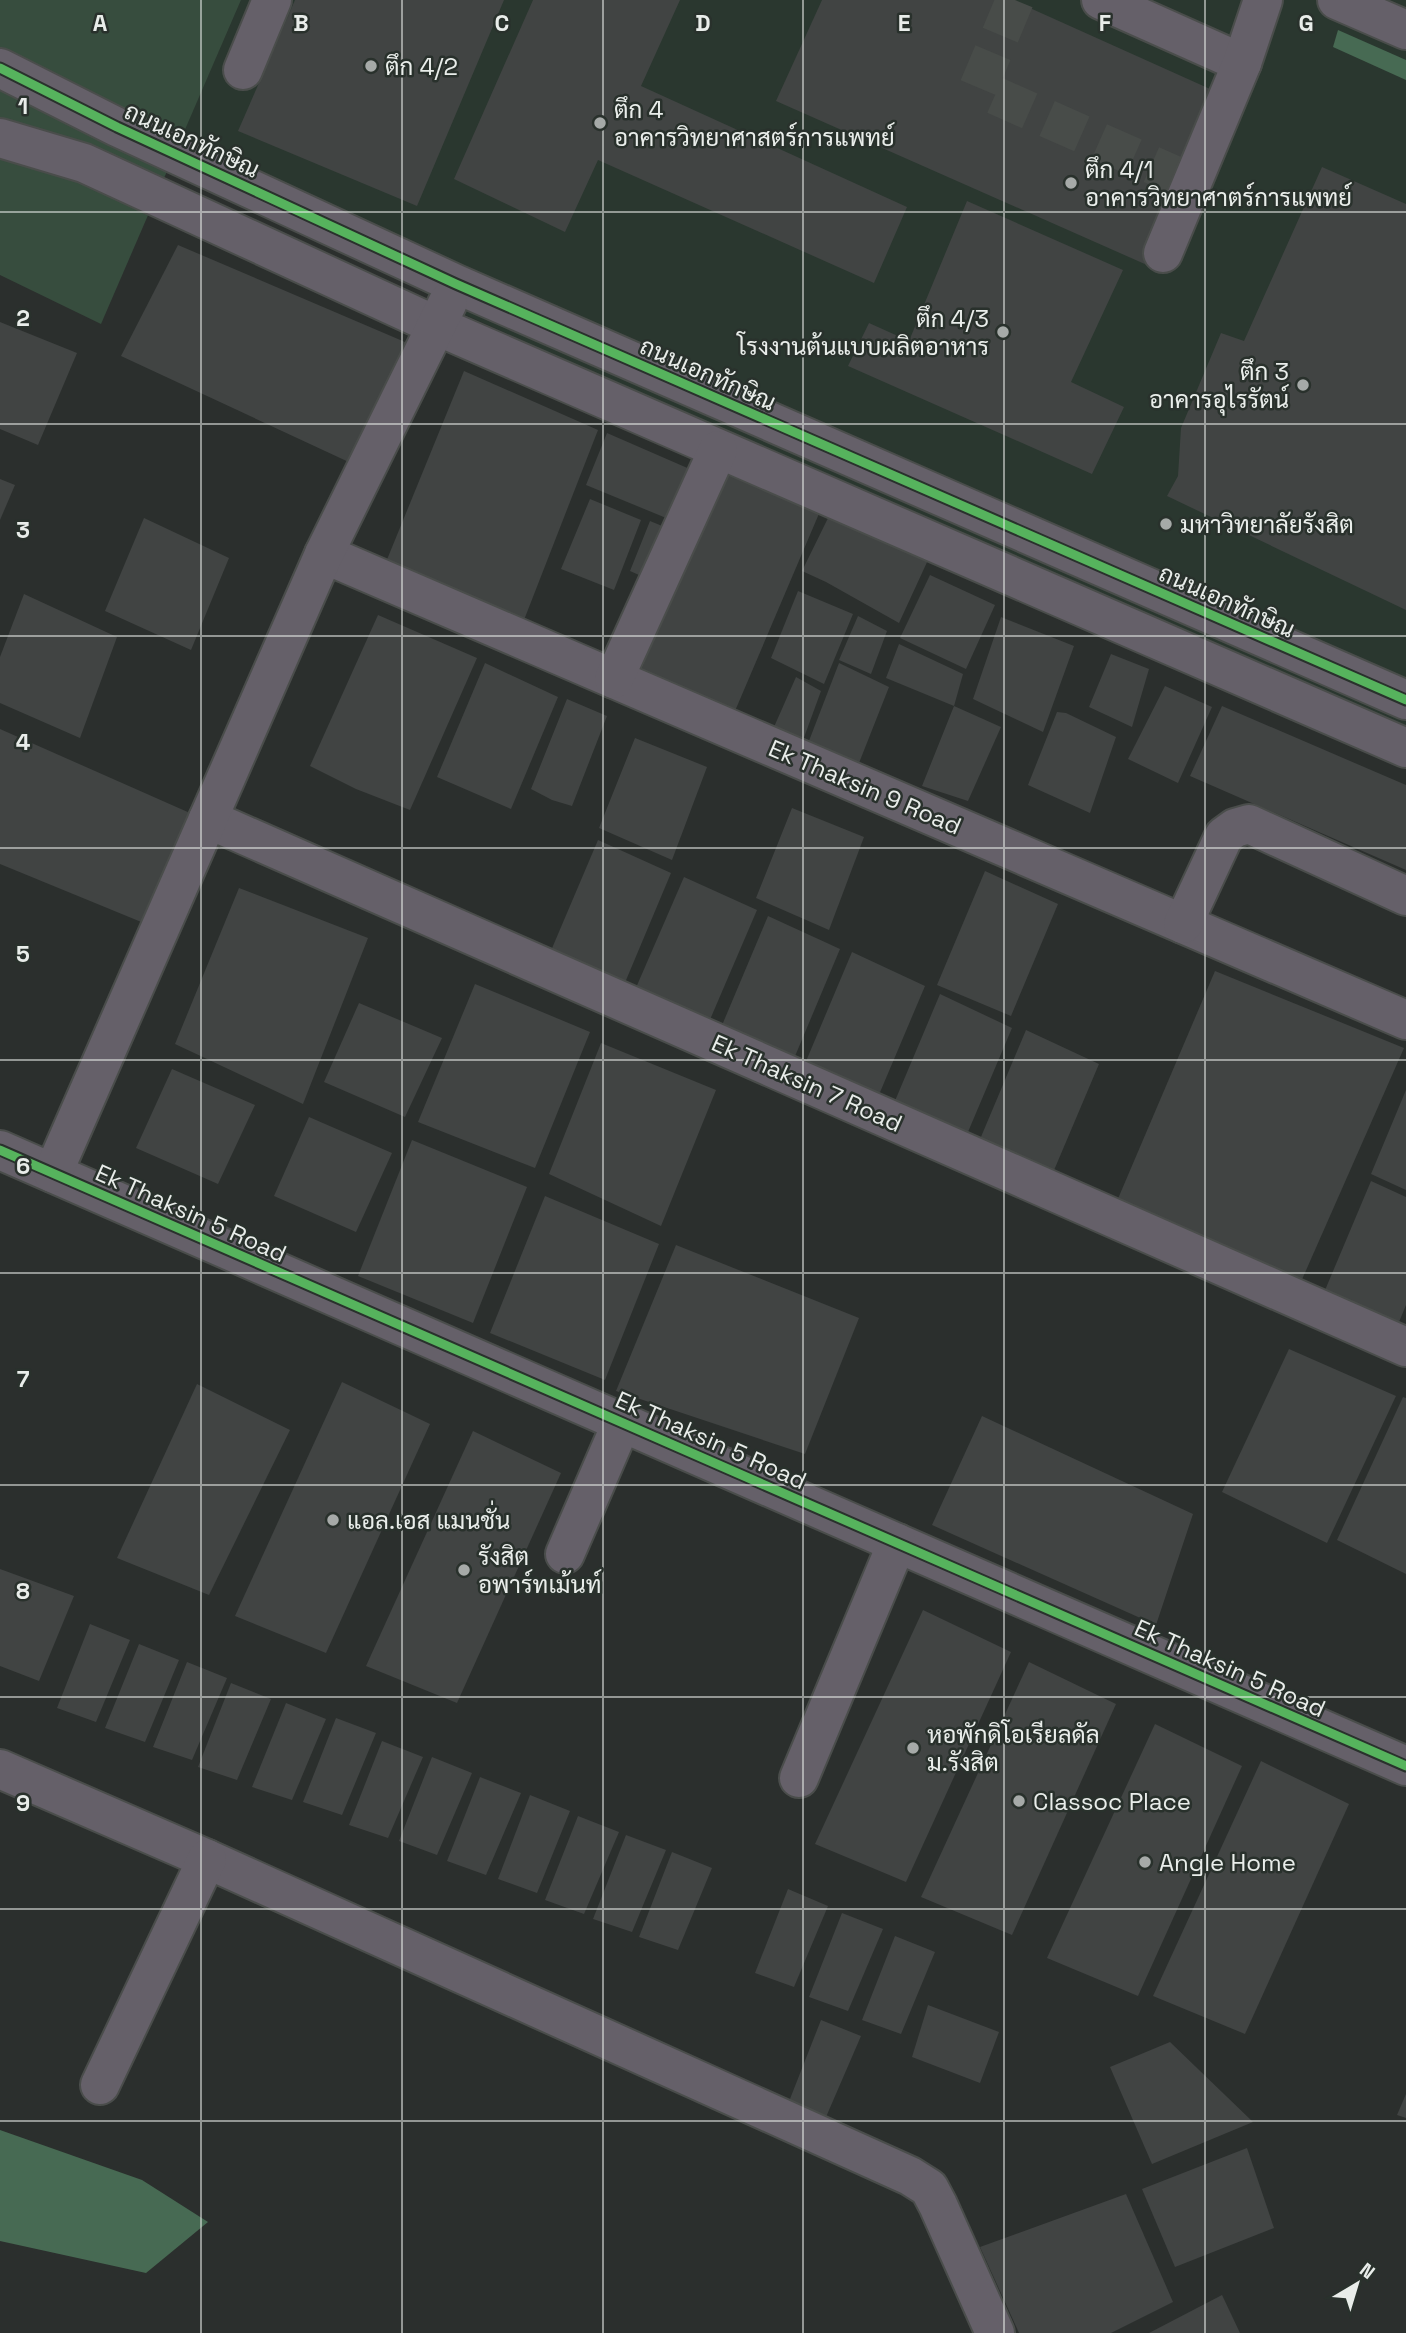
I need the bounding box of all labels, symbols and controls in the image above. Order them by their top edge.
text: A [93,8,108,38]
text: B [293,8,309,38]
text: C [495,8,509,38]
text: D [695,8,711,38]
text: E [898,8,910,38]
text: F [1099,8,1111,38]
text: G [1298,8,1314,38]
place label: ตึก 4/2 [385,51,458,82]
marker: ตึก 4/2 [363,58,379,74]
text: 1 [18,91,28,121]
place label: ตึก 4 อาคารวิทยาศาสตร์การแพทย์ [614,94,895,153]
street label: ถนนเอกทักษิณ [119,95,265,185]
marker: ตึก 4 อาคารวิทยาศาสตร์การแพทย์ [592,115,608,131]
place label: ตึก 4/1 อาคารวิทยาศาตร์การแพทย์ [1085,154,1352,213]
marker: ตึก 4/1 อาคารวิทยาศาตร์การแพทย์ [1063,175,1079,191]
text: 2 [16,303,30,333]
place label: ตึก 4/3 โรงงานต้นแบบผลิตอาหาร [735,303,989,362]
marker: ตึก 4/3 โรงงานต้นแบบผลิตอาหาร [995,324,1011,340]
street label: ถนนเอกทักษิณ [635,330,781,418]
place label: ตึก 3 อาคารอุไรรัตน์ [1149,356,1289,416]
marker: ตึก 3 อาคารอุไรรัตน์ [1295,377,1311,393]
place label: มหาวิทยาลัยรังสิต [1180,509,1354,540]
text: 3 [16,515,30,545]
marker: มหาวิทยาลัยรังสิต [1158,516,1174,532]
street label: ถนนเอกทักษิณ [1154,557,1300,645]
text: 4 [16,727,31,757]
street label: Ek Thaksin 9 Road [764,732,966,842]
text: 5 [16,939,30,969]
street label: Ek Thaksin 7 Road [707,1027,907,1139]
text: 6 [16,1151,30,1181]
street label: Ek Thaksin 5 Road [91,1157,291,1269]
text: 7 [17,1364,30,1394]
street label: Ek Thaksin 5 Road [611,1384,811,1496]
place label: แอล.เอส แมนชั่น [347,1500,510,1536]
marker: แอล.เอส แมนชั่น [325,1512,341,1528]
place label: รังสิต อพาร์ทเม้นท์ [478,1541,602,1600]
marker: รังสิต อพาร์ทเม้นท์ [456,1562,472,1578]
text: 8 [16,1576,30,1606]
street label: Ek Thaksin 5 Road [1130,1612,1330,1724]
place label: หอพักดิโอเรียลดัล ม.รังสิต [927,1719,1100,1778]
marker: หอพักดิโอเรียลดัล ม.รังสิต [905,1740,921,1756]
place label: Classoc Place [1033,1786,1191,1817]
text: 9 [16,1788,30,1818]
marker: Classoc Place [1011,1793,1027,1809]
place label: Angle Home [1159,1847,1296,1878]
marker: Angle Home [1137,1854,1153,1870]
north arrow [1322,2249,1392,2319]
text: N [1354,2257,1380,2285]

